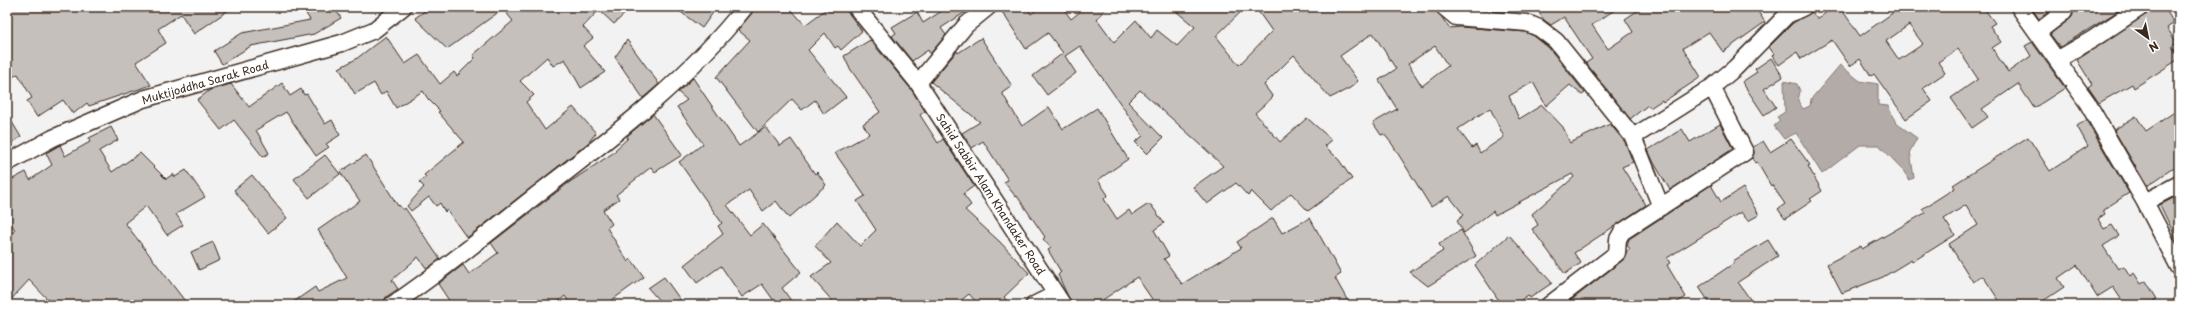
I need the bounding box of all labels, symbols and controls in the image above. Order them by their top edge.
north arrow [2128,18,2168,58]
text: N [2145,37,2162,56]
street label: Muktijoddha Sarak Road [140,56,271,108]
street label: Sahid Sabbir Alam Khandaker Road [932,110,1050,279]

